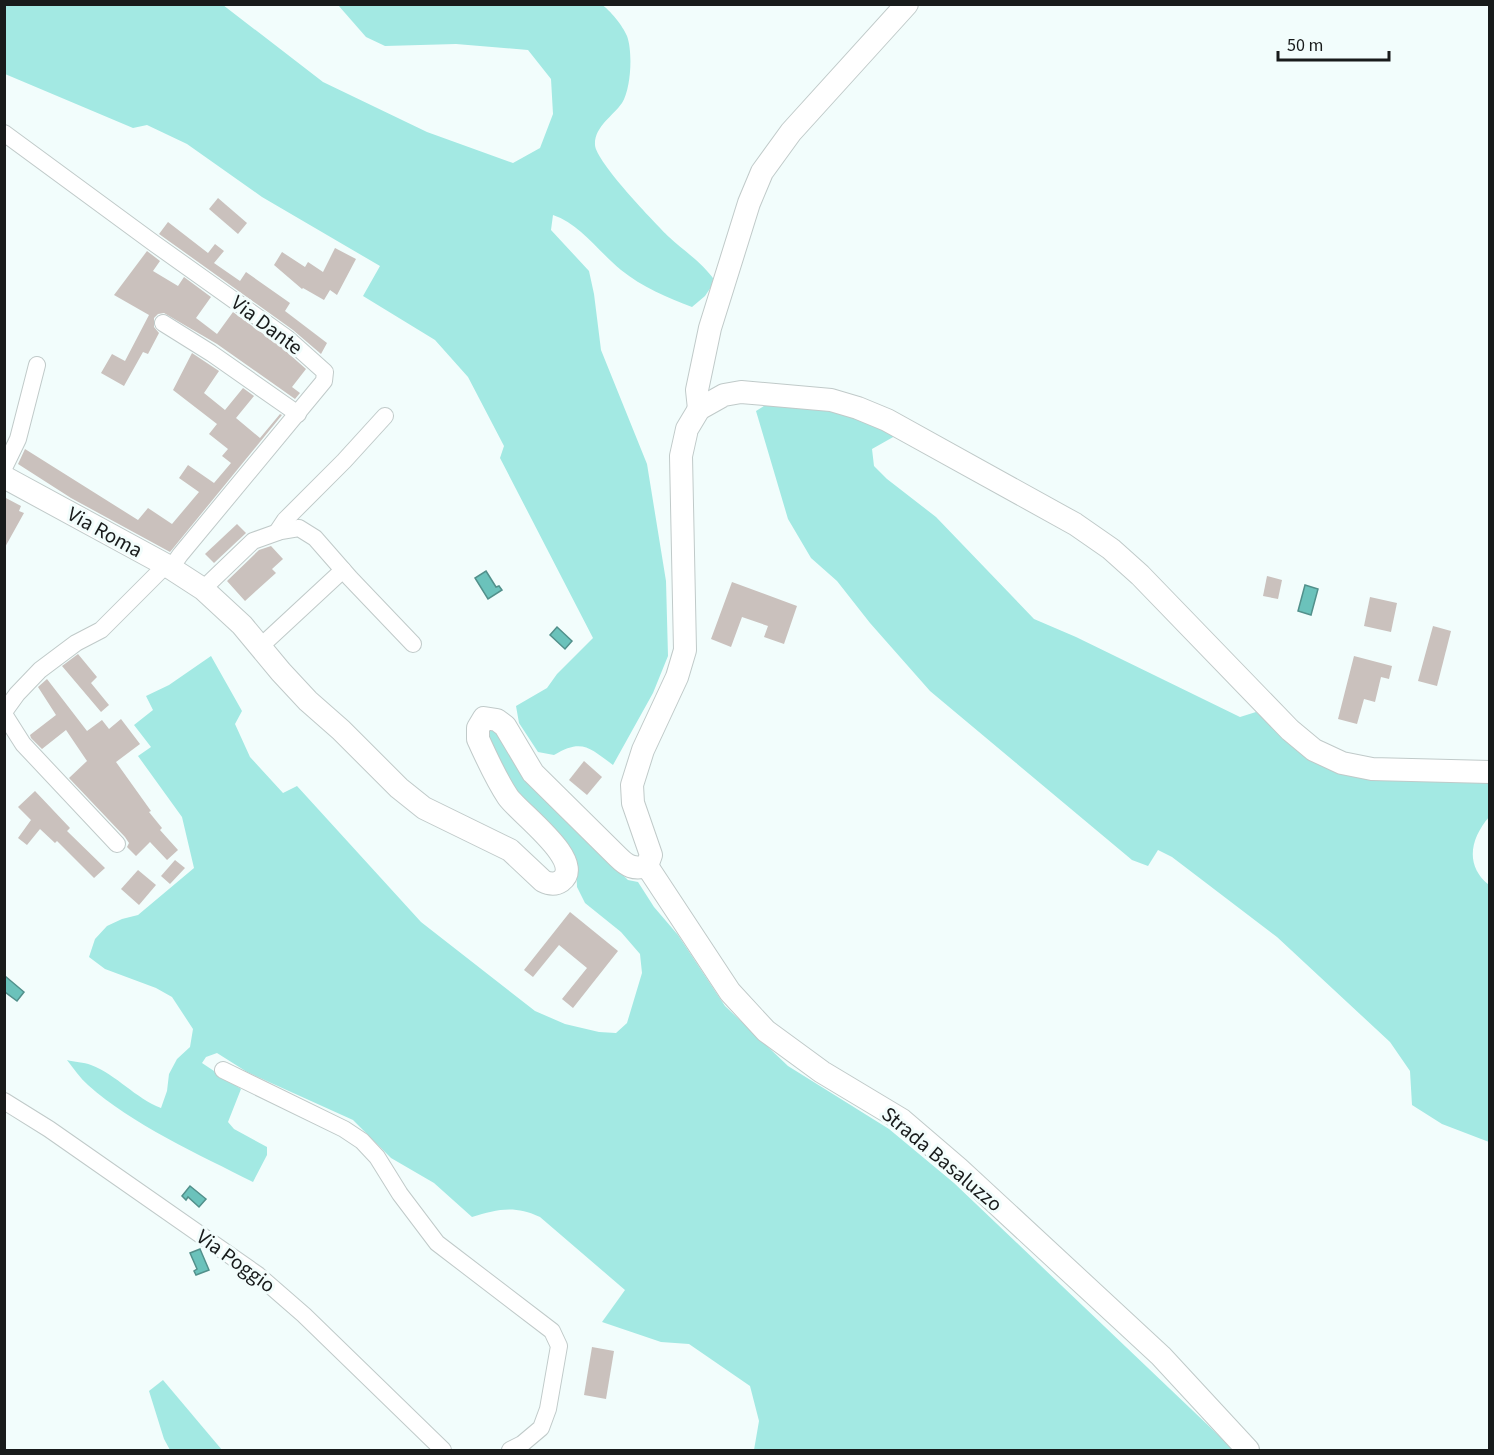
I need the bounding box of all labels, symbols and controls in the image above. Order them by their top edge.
scale bar [1278,24,1389,62]
text: 50 m [1287,33,1323,58]
street label: Via Dante [225,288,309,362]
street label: Via Roma [62,499,148,565]
street label: Strada Basaluzzo [875,1099,1009,1219]
street label: Via Poggio [190,1222,282,1300]

